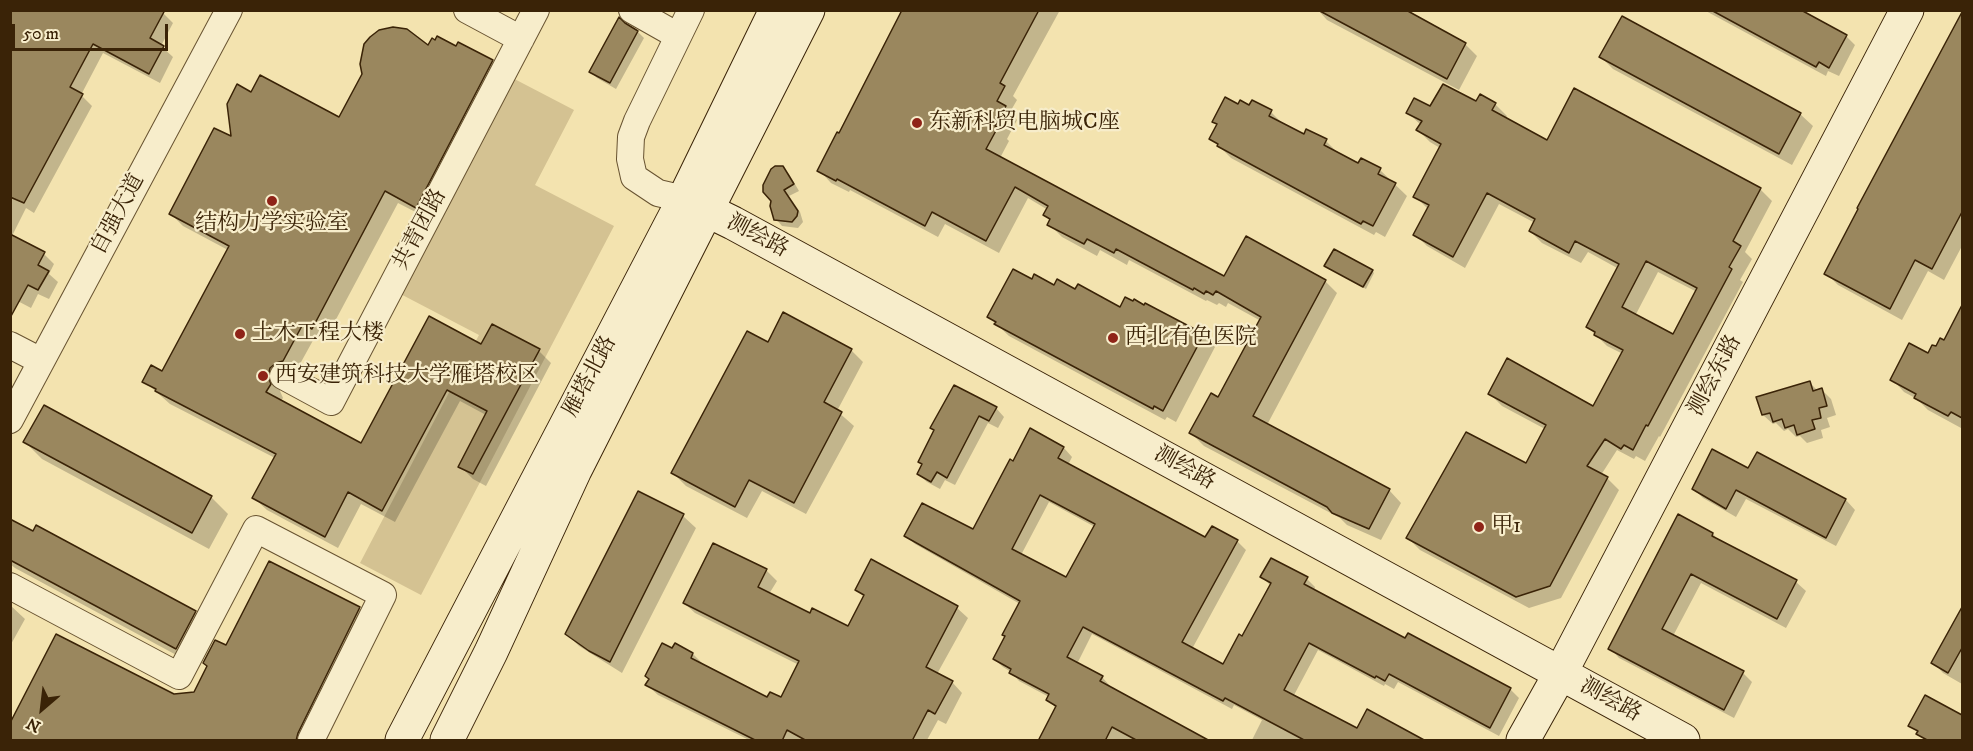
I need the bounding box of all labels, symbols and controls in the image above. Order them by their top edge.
scale bar [15,12,171,50]
text: 50 m [23,23,59,45]
place label: 东新科贸电脑城C座 [929,110,1120,136]
marker: 东新科贸电脑城C座 [910,116,924,130]
street label: 自强大道 [87,170,151,260]
street label: 共青团路 [389,185,453,275]
marker: 结构力学实验室 [265,194,279,208]
street label: 测绘路 [722,210,792,264]
place label: 结构力学实验室 [195,211,349,237]
place label: 土木工程大楼 [252,321,384,347]
place label: 西北有色医院 [1125,325,1257,351]
marker: 土木工程大楼 [233,327,247,341]
marker: 西北有色医院 [1106,331,1120,345]
street label: 测绘东路 [1684,331,1748,421]
street label: 雁塔北路 [559,332,623,422]
place label: 西安建筑科技大学雁塔校区 [275,363,539,389]
marker: 西安建筑科技大学雁塔校区 [256,369,270,383]
street label: 测绘路 [1149,441,1219,497]
place label: 甲1 [1491,514,1521,540]
marker: 甲1 [1472,520,1486,534]
street label: 测绘路 [1575,673,1645,729]
north arrow [12,679,72,739]
text: N [23,713,44,737]

